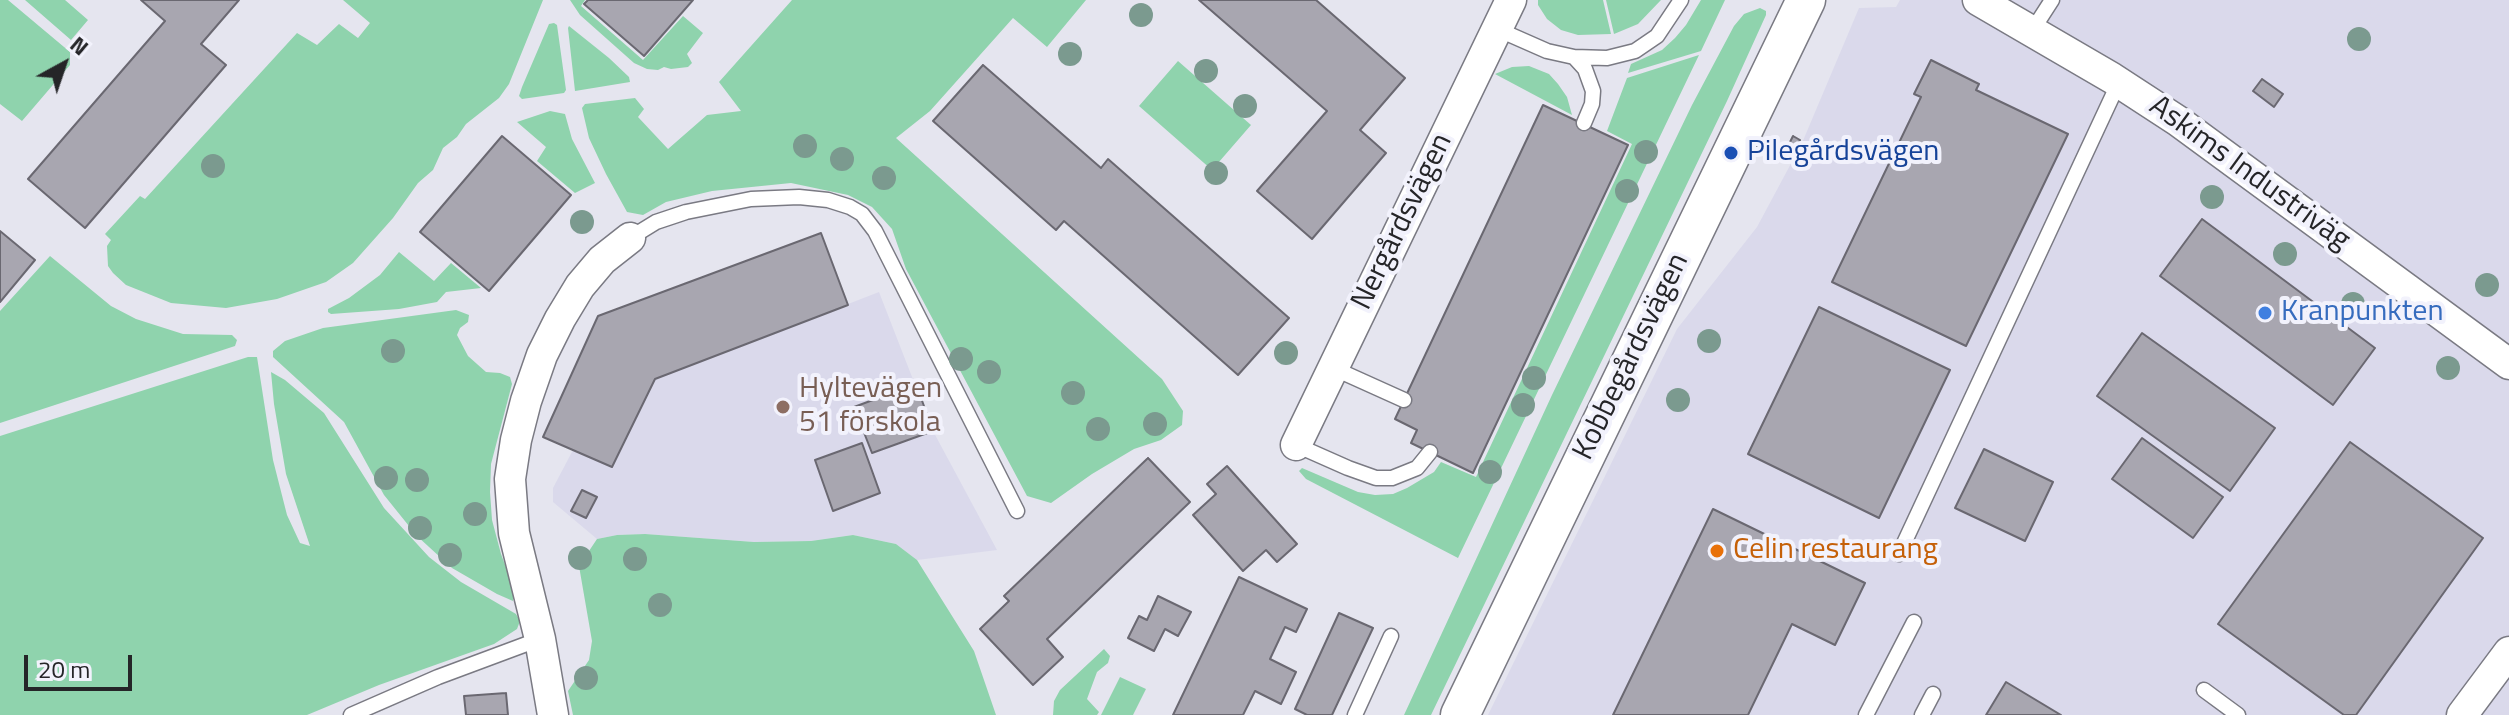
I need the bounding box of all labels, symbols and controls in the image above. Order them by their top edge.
north arrow [24,24,104,104]
text: N [63,28,96,64]
street label: Askims Industriväg [2141,89,2357,259]
street label: Nergårdsvägen [1345,128,1461,316]
place label: Pilegårdsvägen [1747,135,1939,171]
marker: Pilegårdsvägen [1722,144,1740,162]
street label: Kobbegårdsvägen [1566,248,1698,466]
place label: Kranpunkten [2281,295,2444,331]
marker: Kranpunkten [2256,304,2274,322]
place label: Hyltevägen 51 förskola [799,372,942,442]
marker: Hyltevägen 51 förskola [774,398,792,416]
place label: Celin restaurang [1733,533,1938,569]
marker: Celin restaurang [1708,542,1726,560]
scale bar [28,639,136,689]
text: 20 m [38,651,90,687]

